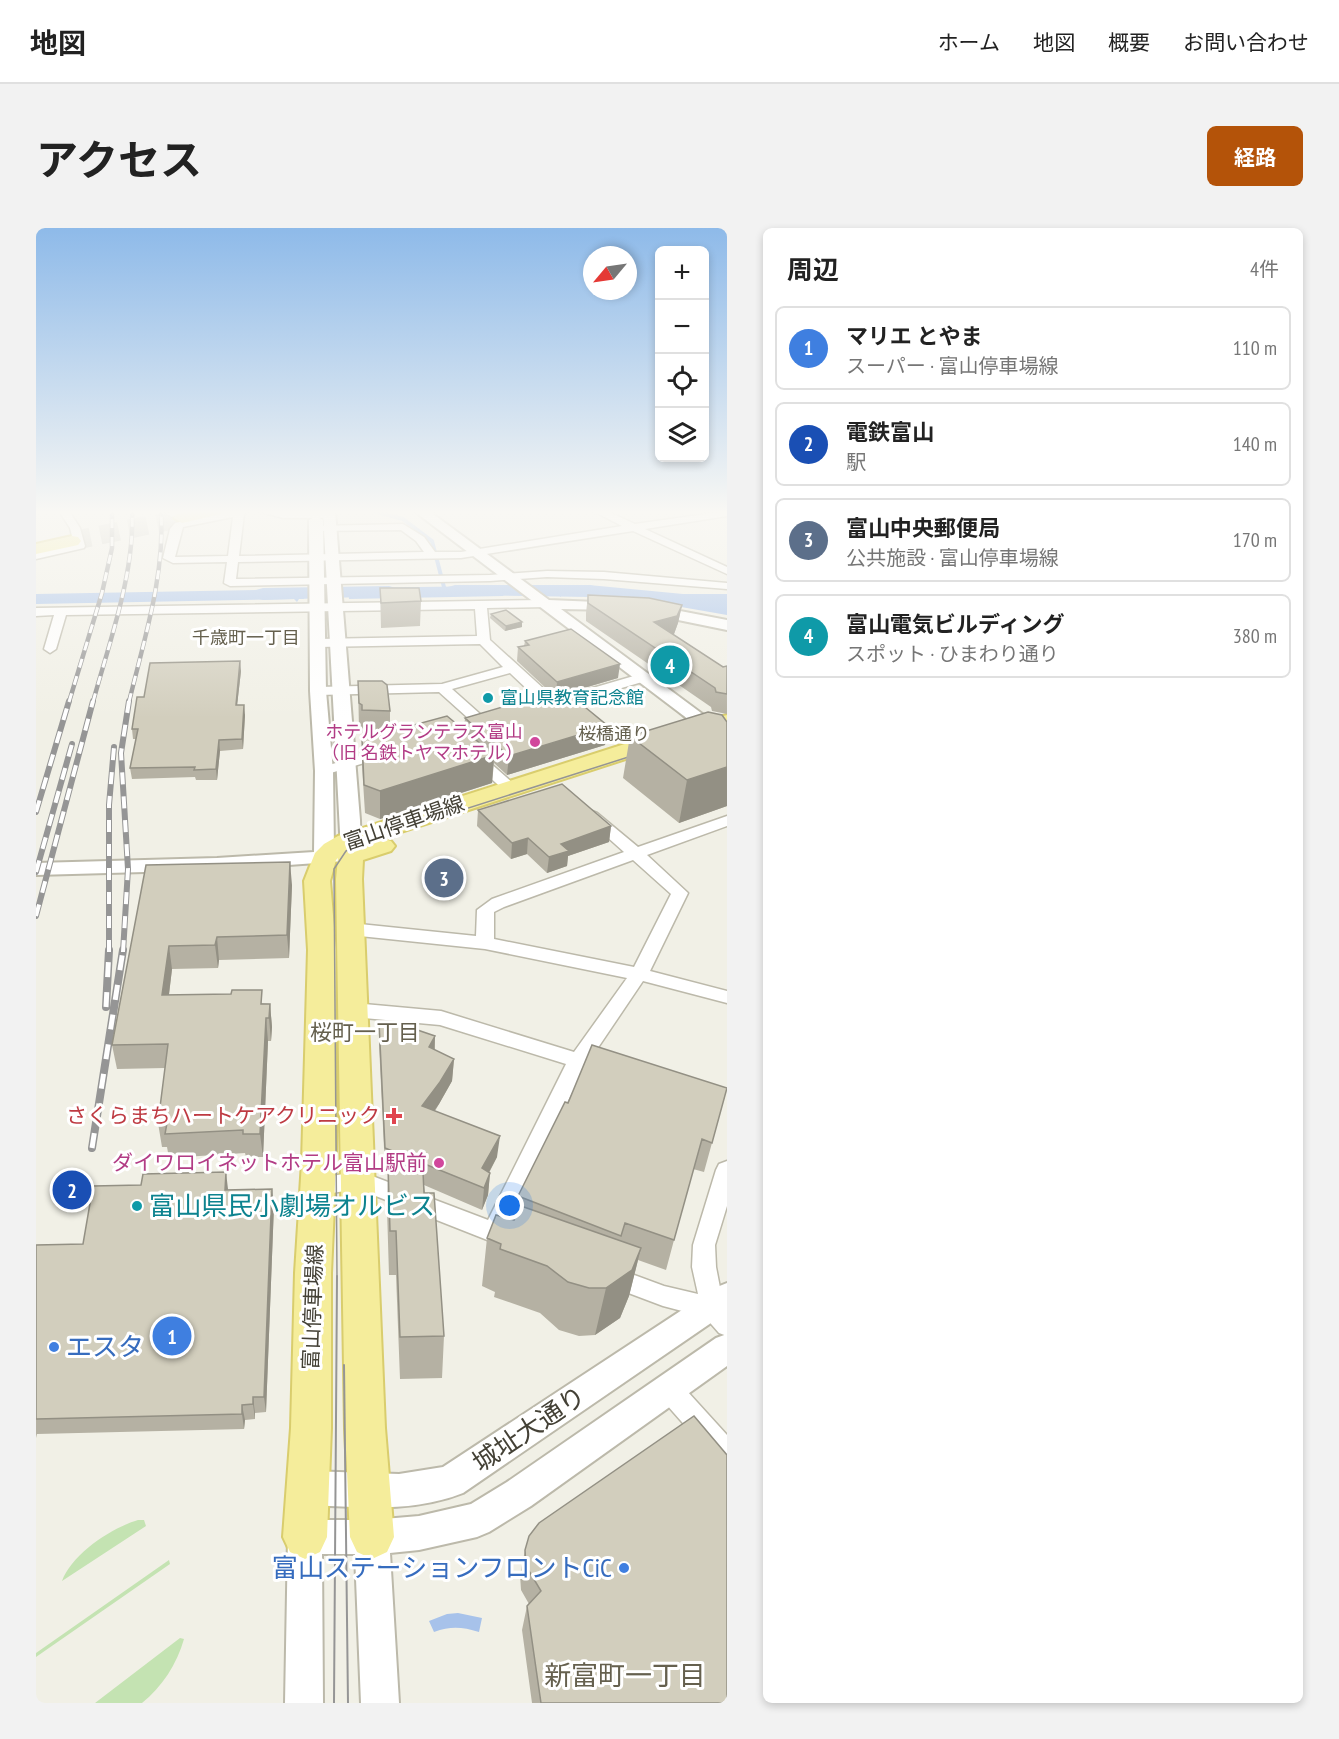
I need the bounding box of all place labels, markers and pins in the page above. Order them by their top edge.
pin: 4 [650,642,690,688]
place label: 富山県教育記念館 [500,686,644,709]
marker: 富山県教育記念館 [481,691,495,705]
place label: ホテルグランテラス富山 （旧 名鉄トヤマホテル） [321,720,523,764]
marker: ホテルグランテラス富山 （旧 名鉄トヤマホテル） [528,735,542,749]
pin: 3 [424,856,464,900]
place label: さくらまちハートケアクリニック [66,1102,380,1129]
marker: さくらまちハートケアクリニック [385,1107,403,1125]
place label: ダイワロイネットホテル富山駅前 [112,1149,427,1176]
marker: ダイワロイネットホテル富山駅前 [432,1156,446,1170]
pin: 2 [52,1168,92,1212]
place label: 富山県民小劇場オルビス [149,1189,435,1222]
marker: 富山県民小劇場オルビス [130,1199,144,1213]
pin: 1 [152,1314,192,1358]
place label: エスタ [66,1330,144,1363]
marker: エスタ [47,1340,61,1354]
place label: 富山ステーションフロントCiC [272,1551,612,1584]
marker: 富山ステーションフロントCiC [617,1561,631,1575]

